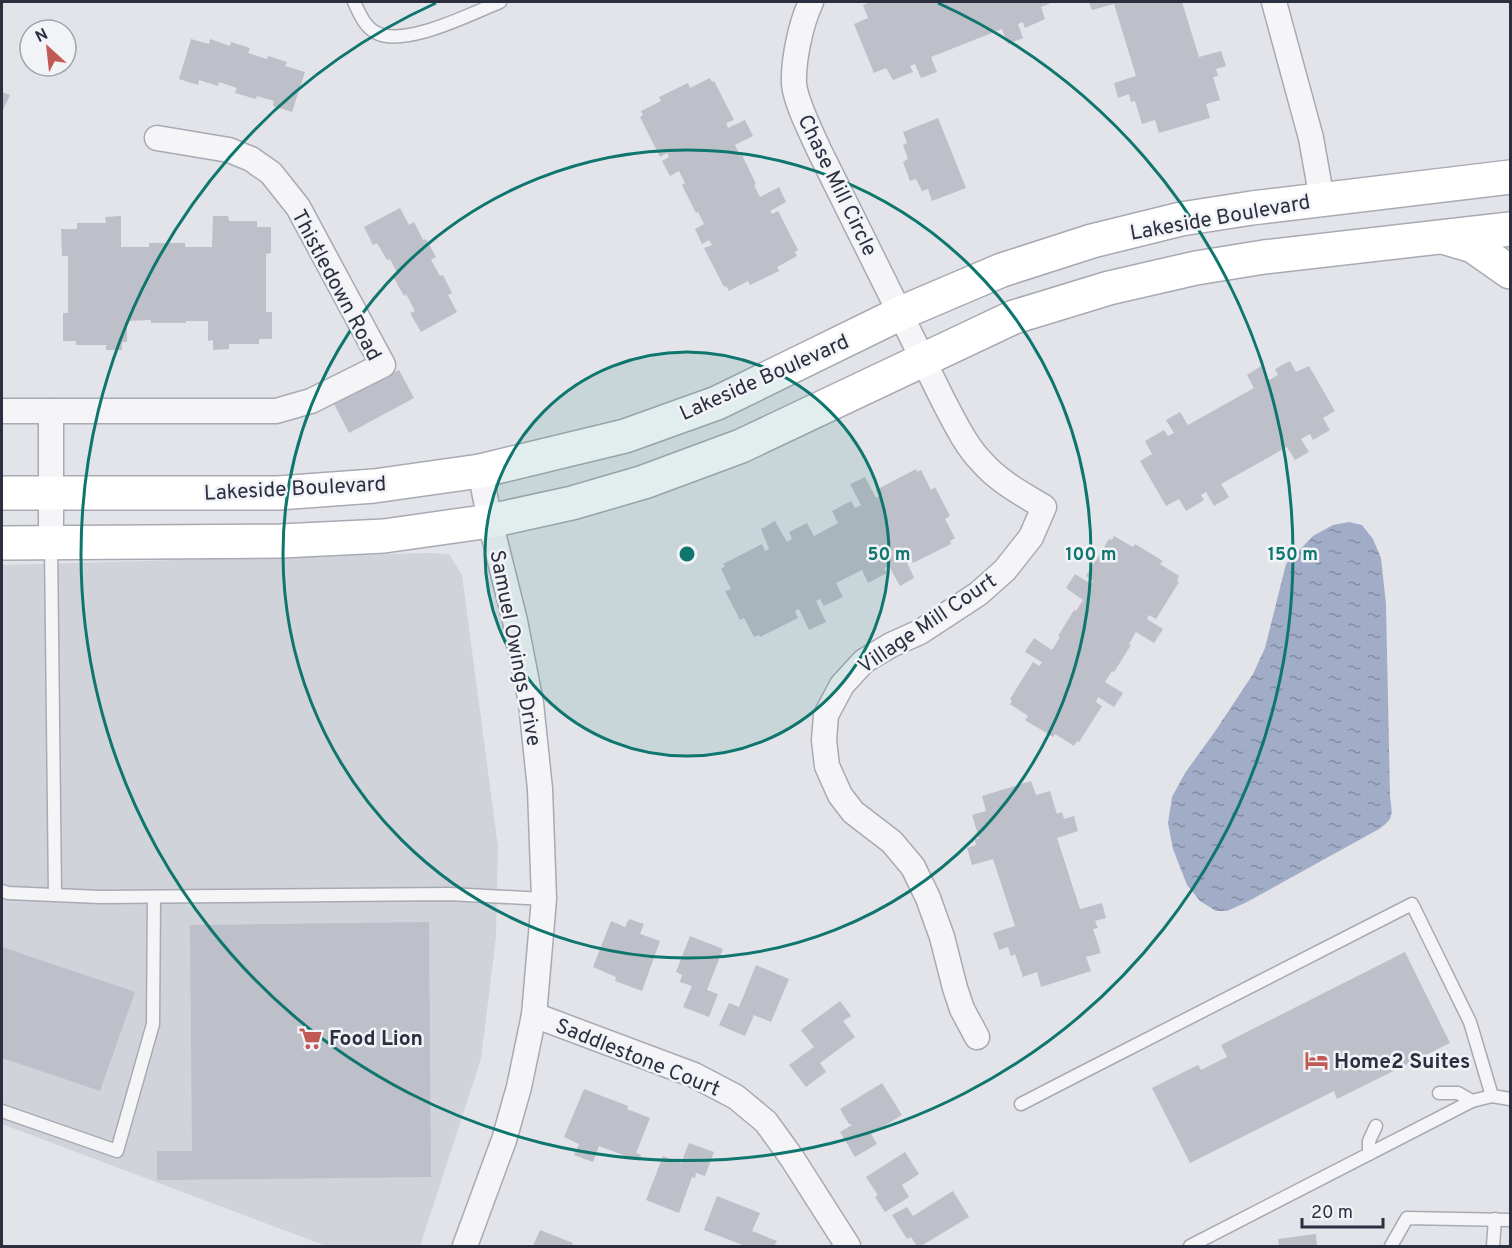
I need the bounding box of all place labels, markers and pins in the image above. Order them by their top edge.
centre of rings [677,544,697,564]
supermarket icon: Food Lion [298,1025,324,1051]
place label: Food Lion [329,1026,423,1053]
hotel icon: Home2 Suites [1303,1048,1329,1074]
place label: Home2 Suites [1334,1049,1470,1076]

